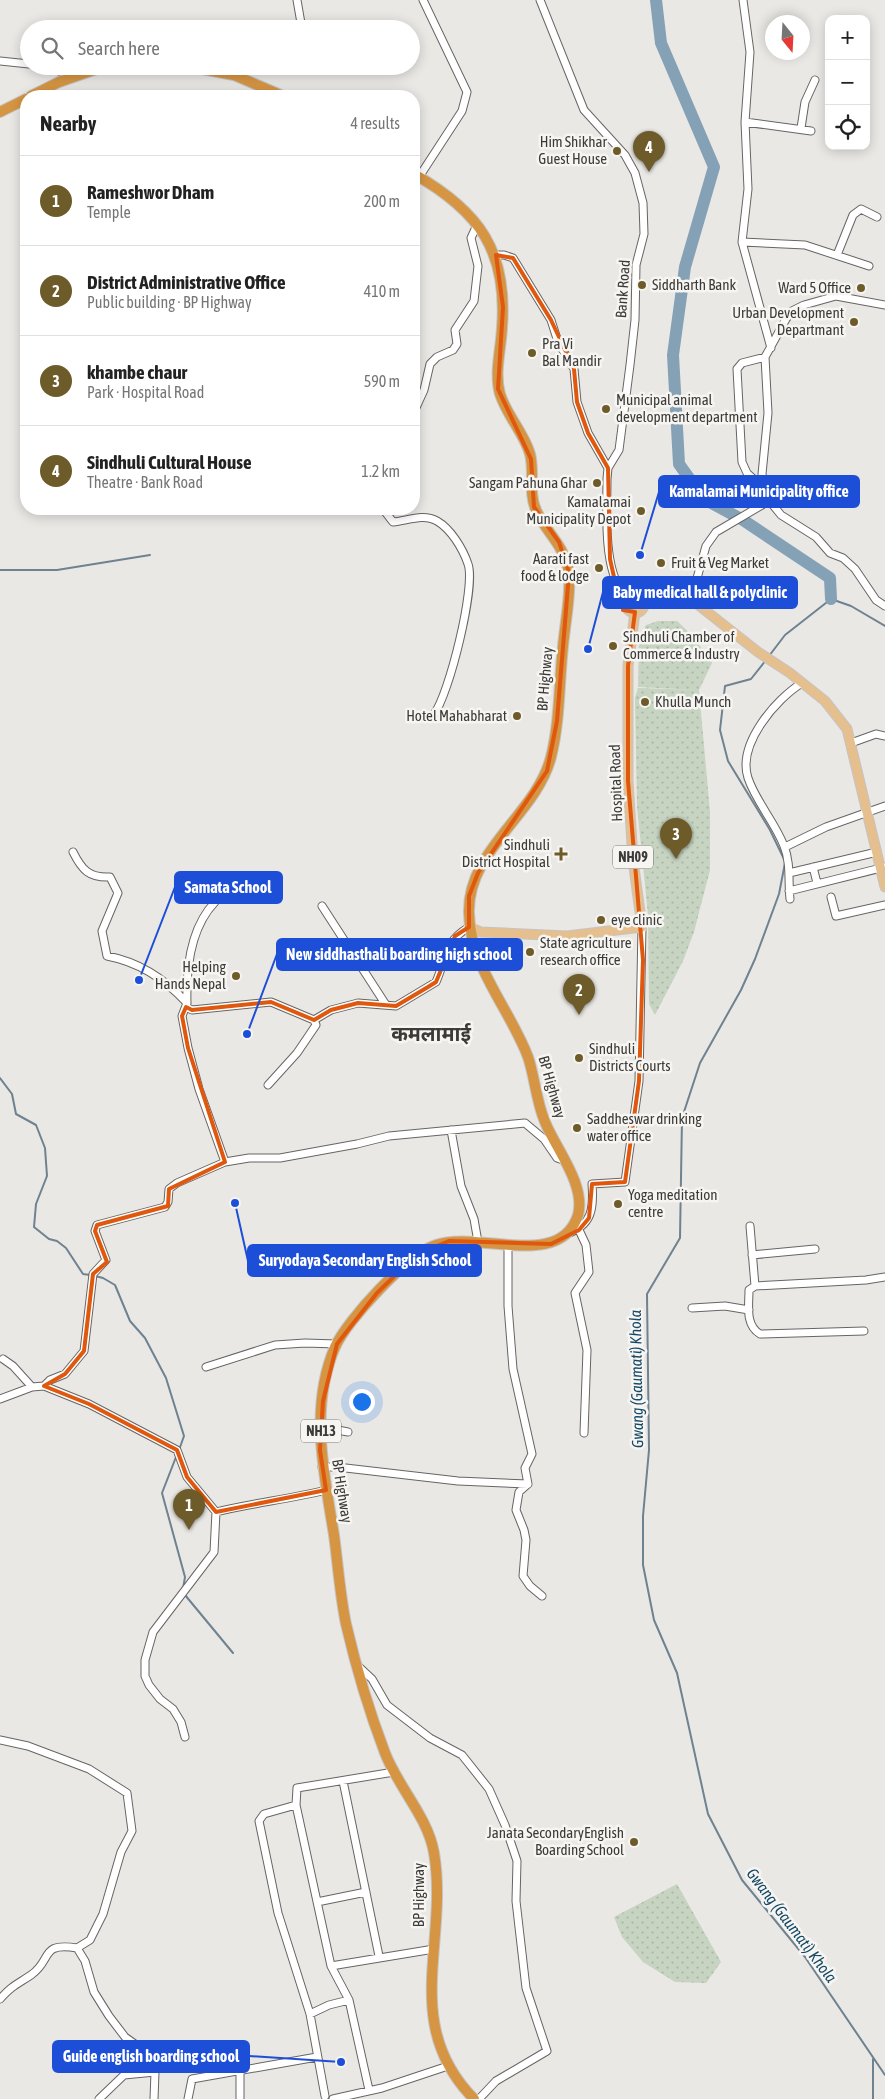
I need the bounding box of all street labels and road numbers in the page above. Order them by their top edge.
street label: Bank Road [612,259,633,319]
street label: BP Highway [533,646,556,712]
street label: Hospital Road [606,744,625,822]
road number: NH09 [613,846,653,869]
street label: BP Highway [535,1054,570,1120]
road number: NH13 [301,1420,341,1442]
street label: BP Highway [329,1458,356,1524]
street label: BP Highway [410,1863,427,1927]

